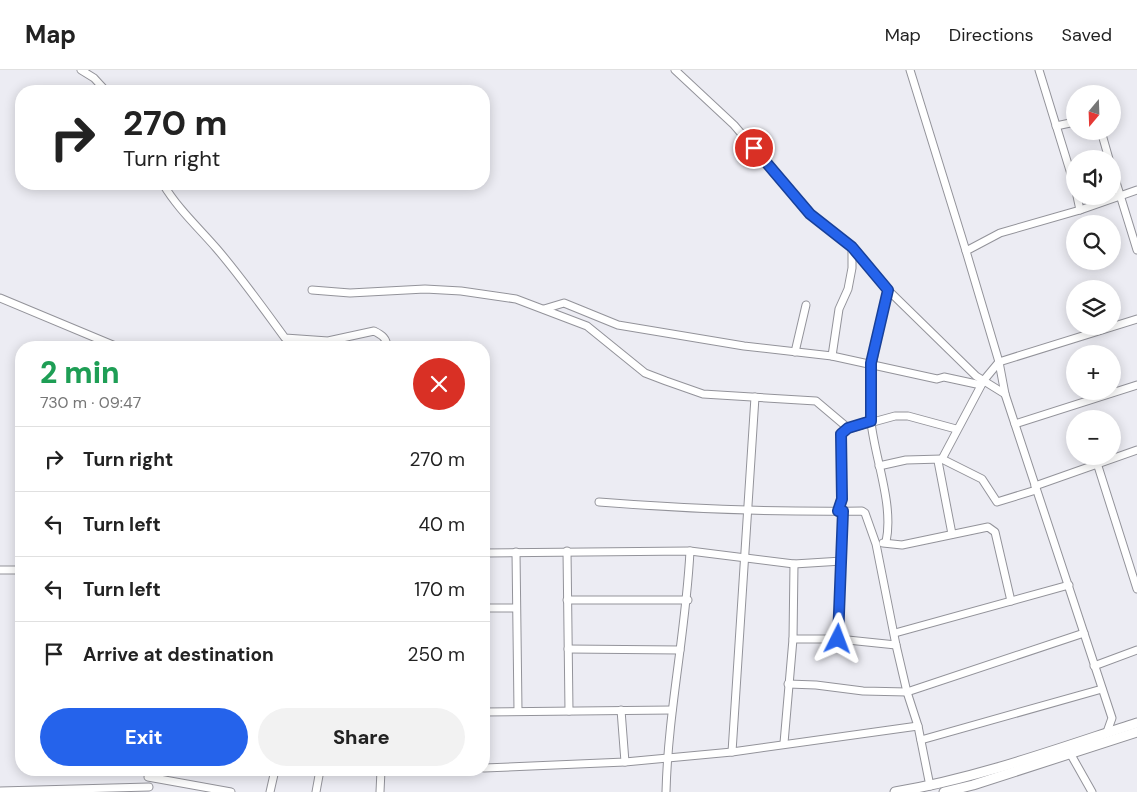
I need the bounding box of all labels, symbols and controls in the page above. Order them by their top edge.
text: Map [25,19,76,50]
text: Map [885,23,921,47]
text: Directions [949,23,1034,47]
text: Saved [1062,23,1112,47]
north arrow [1066,85,1121,140]
map controls [1066,85,1121,465]
text: 270 m [123,100,227,146]
icon: right [40,105,105,170]
pin [733,127,775,169]
icon: arrive [740,134,768,162]
text: Turn right [123,144,220,173]
button: sound [1066,150,1121,205]
button: search [1066,215,1121,270]
button: layers [1066,280,1121,335]
button: + [1066,345,1121,400]
text: 2 min [40,353,120,392]
button: close [413,358,465,410]
text: 730 m · 09:47 [40,392,141,413]
button: − [1066,410,1121,465]
icon: right [40,445,68,473]
text: Turn right [83,447,173,472]
text: 270 m [410,447,465,472]
icon: left [40,510,68,538]
text: Turn left [83,512,161,537]
text: 40 m [418,512,465,537]
icon: left [40,575,68,603]
text: Turn left [83,577,161,602]
text: 170 m [414,577,465,602]
position arrow [811,612,863,664]
icon: arrive [40,640,68,668]
text: Arrive at destination [83,642,274,667]
text: 250 m [407,642,465,667]
button: Exit [40,708,248,766]
button: Share [258,708,465,766]

